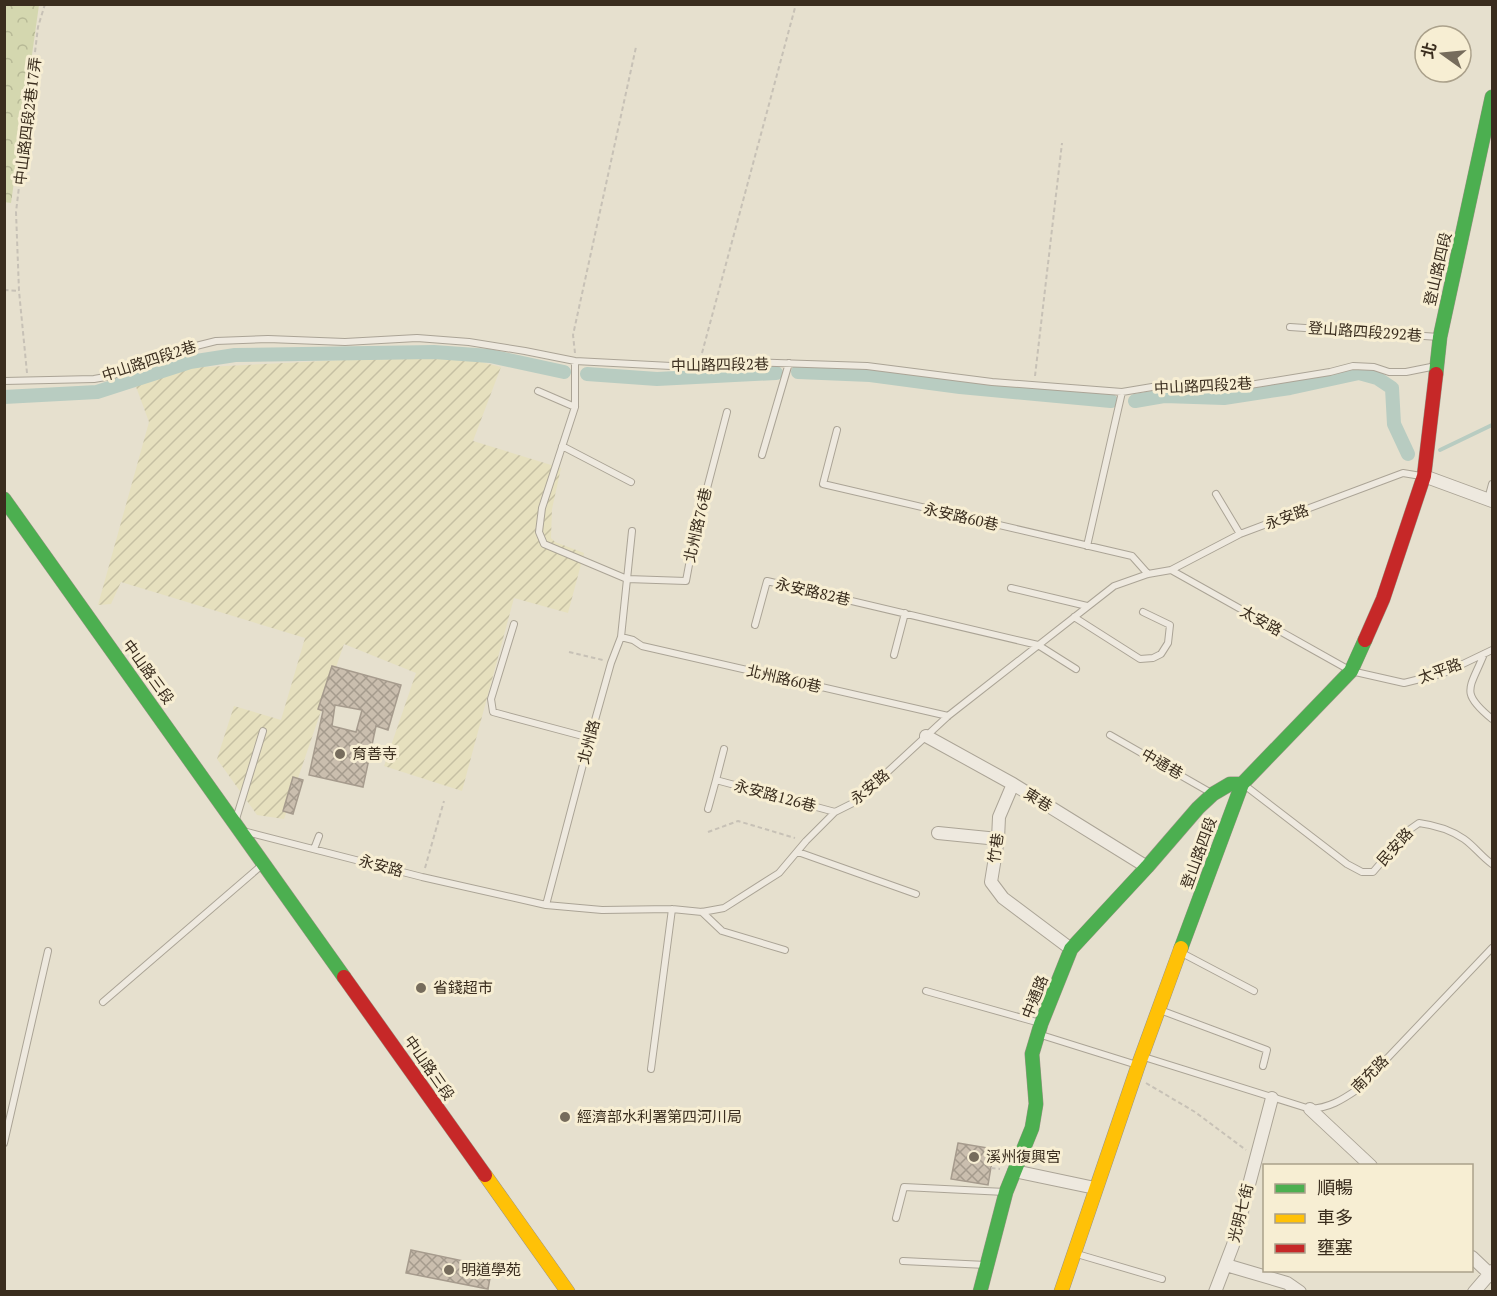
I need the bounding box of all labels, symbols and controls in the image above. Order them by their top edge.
north arrow [1413,24,1473,84]
text: 北 [1416,40,1441,61]
street label: 中山路四段2巷17弄 [9,56,45,186]
street label: 登山路四段 [1419,230,1455,308]
street label: 登山路四段292巷 [1308,317,1423,345]
street label: 中山路四段2巷 [99,335,198,385]
street label: 中山路四段2巷 [671,353,769,375]
street label: 中山路四段2巷 [1153,372,1252,398]
street label: 北州路76巷 [679,485,715,564]
street label: 永安路60巷 [922,498,1001,534]
street label: 永安路 [1262,499,1311,533]
street label: 永安路82巷 [774,573,853,609]
street label: 太安路 [1237,600,1286,640]
street label: 中山路三段 [119,635,179,708]
street label: 太平路 [1415,653,1464,687]
street label: 北州路60巷 [745,660,824,696]
street label: 北州路 [573,717,604,766]
place label: 育善寺 [352,743,397,763]
street label: 中通巷 [1138,743,1187,783]
marker: 育善寺 [333,747,347,761]
street label: 永安路 [846,764,893,808]
street label: 永安路126巷 [732,775,818,816]
street label: 東巷 [1021,783,1057,816]
street label: 登山路四段 [1176,814,1220,891]
street label: 民安路 [1372,823,1417,870]
street label: 竹巷 [983,832,1007,864]
street label: 永安路 [357,850,406,881]
street label: 中通路 [1016,972,1052,1021]
place label: 省錢超市 [433,977,493,997]
marker: 省錢超市 [414,981,428,995]
street label: 中山路三段 [400,1031,460,1104]
street label: 南充路 [1346,1050,1392,1096]
place label: 經濟部水利署第四河川局 [577,1106,742,1126]
marker: 經濟部水利署第四河川局 [558,1110,572,1124]
place label: 溪州復興宮 [986,1146,1061,1166]
marker: 溪州復興宮 [967,1150,981,1164]
legend [1263,1164,1473,1272]
text: 順暢 [1317,1175,1353,1199]
street label: 光明七街 [1223,1181,1257,1244]
text: 車多 [1317,1205,1353,1229]
text: 壅塞 [1317,1235,1353,1259]
place label: 明道學苑 [461,1259,521,1279]
marker: 明道學苑 [442,1263,456,1277]

